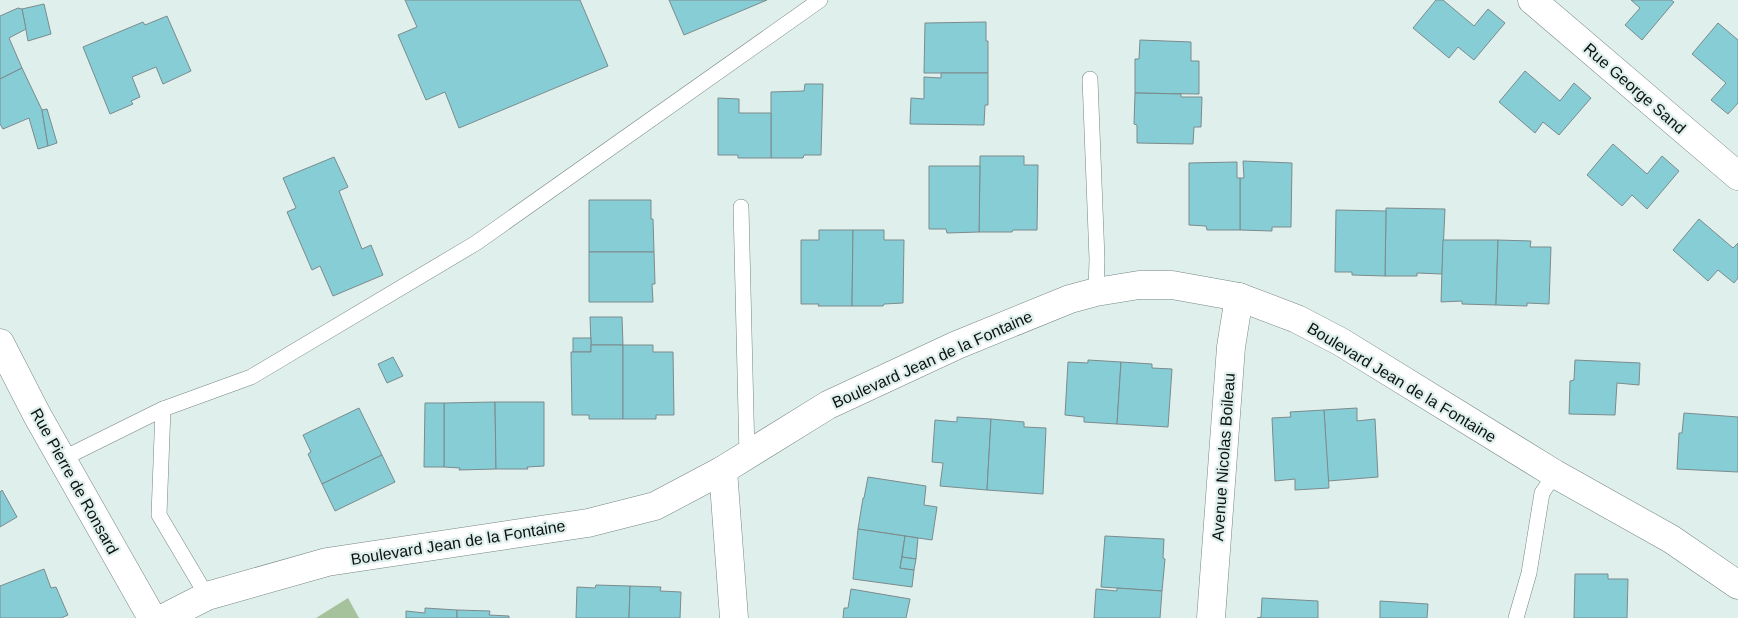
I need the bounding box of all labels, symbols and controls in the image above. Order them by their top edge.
street label: Rue George Sand [1580,40,1689,137]
street label: Boulevard Jean de la Fontaine [830,308,1035,411]
street label: Boulevard Jean de la Fontaine [1304,319,1499,446]
street label: Avenue Nicolas Boileau [1209,372,1238,542]
street label: Rue Pierre de Ronsard [27,406,122,557]
street label: Boulevard Jean de la Fontaine [350,517,567,568]

